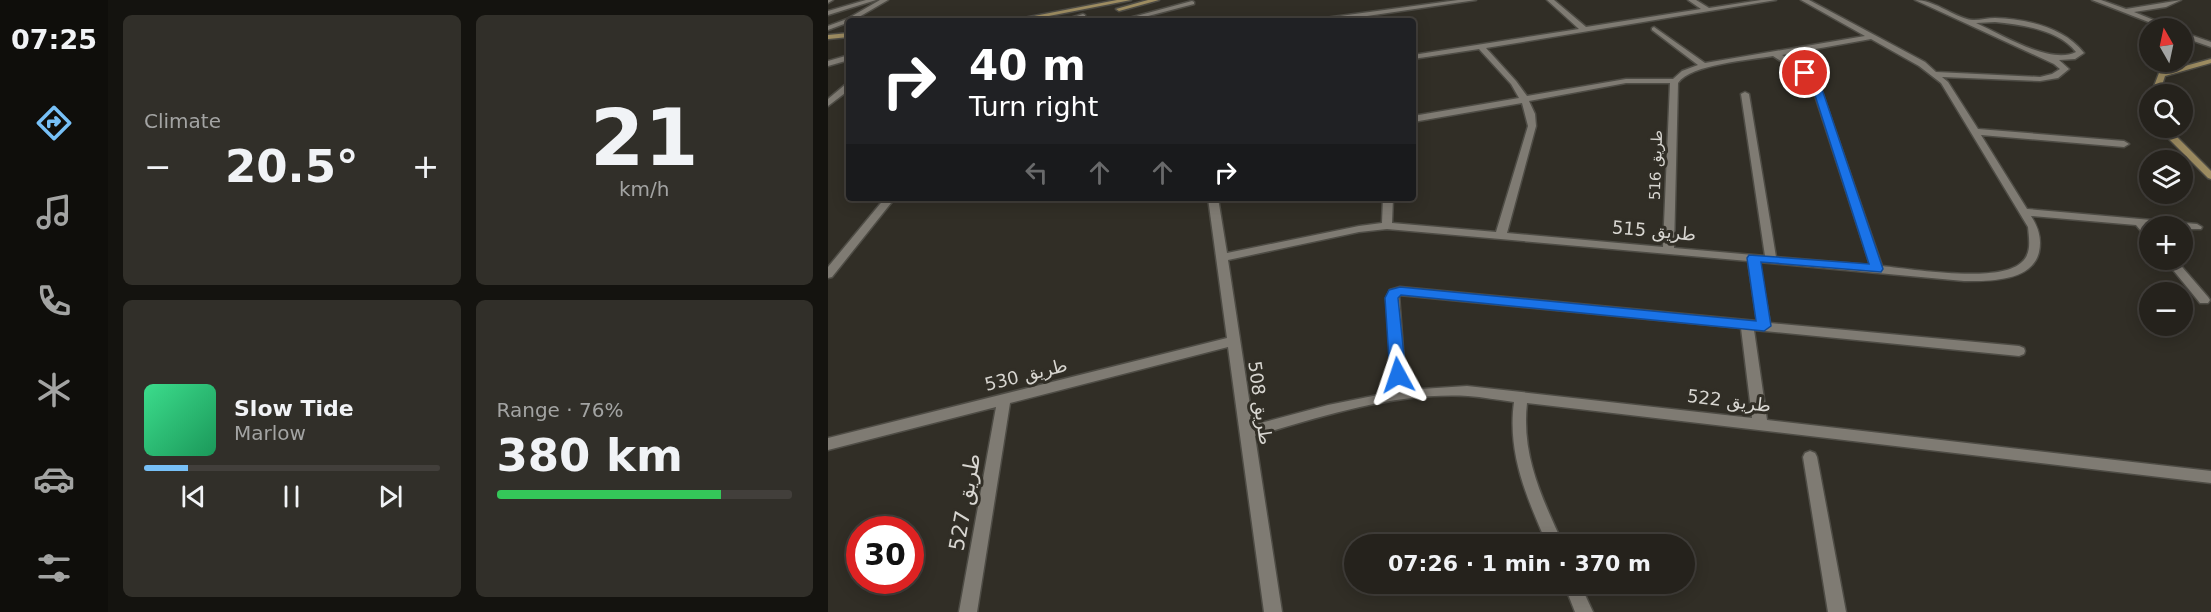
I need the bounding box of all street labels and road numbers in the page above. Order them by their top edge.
street label: طريق 516 [1646,130,1666,200]
street label: طريق 515 [1611,216,1697,246]
street label: طريق 530 [982,354,1070,396]
street label: طريق 508 [1243,360,1277,446]
street label: طريق 522 [1686,385,1772,417]
street label: طريق 527 [945,451,985,553]

